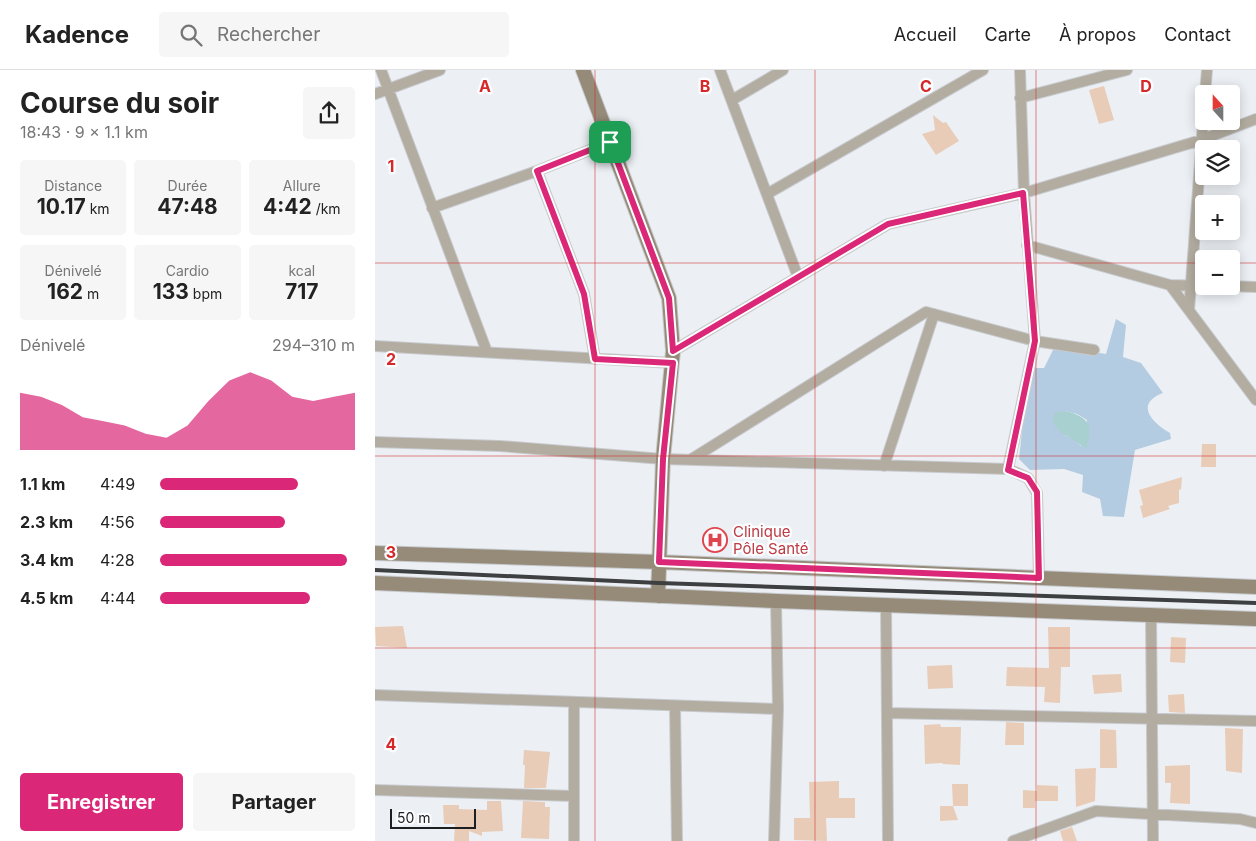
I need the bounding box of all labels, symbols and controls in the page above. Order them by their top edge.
search box [159,12,509,57]
text: Kadence [25,20,129,49]
icon: search [177,21,205,49]
text: Rechercher [217,23,320,46]
text: Accueil [894,24,957,45]
text: Carte [985,24,1031,45]
text: À propos [1059,24,1136,45]
text: Contact [1164,24,1231,45]
text: A [479,76,491,96]
text: B [700,76,710,96]
text: C [920,76,932,96]
text: D [1140,76,1152,96]
north arrow [1195,85,1240,130]
map controls [1195,85,1240,295]
text: Course du soir [20,86,219,120]
button: share [303,87,355,139]
pin [589,121,631,163]
text: 18:43 · 9 × 1.1 km [20,122,148,142]
icon: arrive [596,128,624,156]
button: layers [1195,140,1240,185]
text: 1 [388,156,394,176]
text: Distance [44,177,102,194]
text: Durée [168,177,207,194]
text: Allure [283,177,321,194]
text: 10.17 [37,194,86,219]
text: 47:48 [157,194,218,219]
text: 4:42 [263,194,312,219]
button: + [1195,195,1240,240]
text: km [86,200,110,217]
text: /km [312,200,341,217]
button: − [1195,250,1240,295]
text: Dénivelé [45,262,102,279]
text: Cardio [166,262,209,279]
text: kcal [288,262,315,279]
text: 162 [47,279,83,304]
text: 133 [153,279,189,304]
text: 717 [285,279,319,304]
text: m [83,285,99,302]
text: bpm [189,285,222,302]
text: Dénivelé [20,335,85,355]
text: 294–310 m [272,335,355,355]
text: 2 [386,349,396,369]
text: 1.1 km [20,474,65,494]
text: 4:49 [100,474,135,494]
text: 2.3 km [20,512,73,532]
text: 4:56 [100,512,135,532]
place label: Clinique Pôle Santé [733,522,809,558]
hospital icon: Clinique Pôle Santé [702,527,728,553]
text: 3 [386,542,396,562]
text: 3.4 km [20,550,74,570]
text: 4:28 [100,550,135,570]
text: 4.5 km [20,588,73,608]
text: 4:44 [100,588,136,608]
text: 4 [386,734,397,754]
button: Enregistrer [20,773,183,831]
button: Partager [193,773,355,831]
scale bar [390,806,476,829]
text: 50 m [397,809,431,826]

